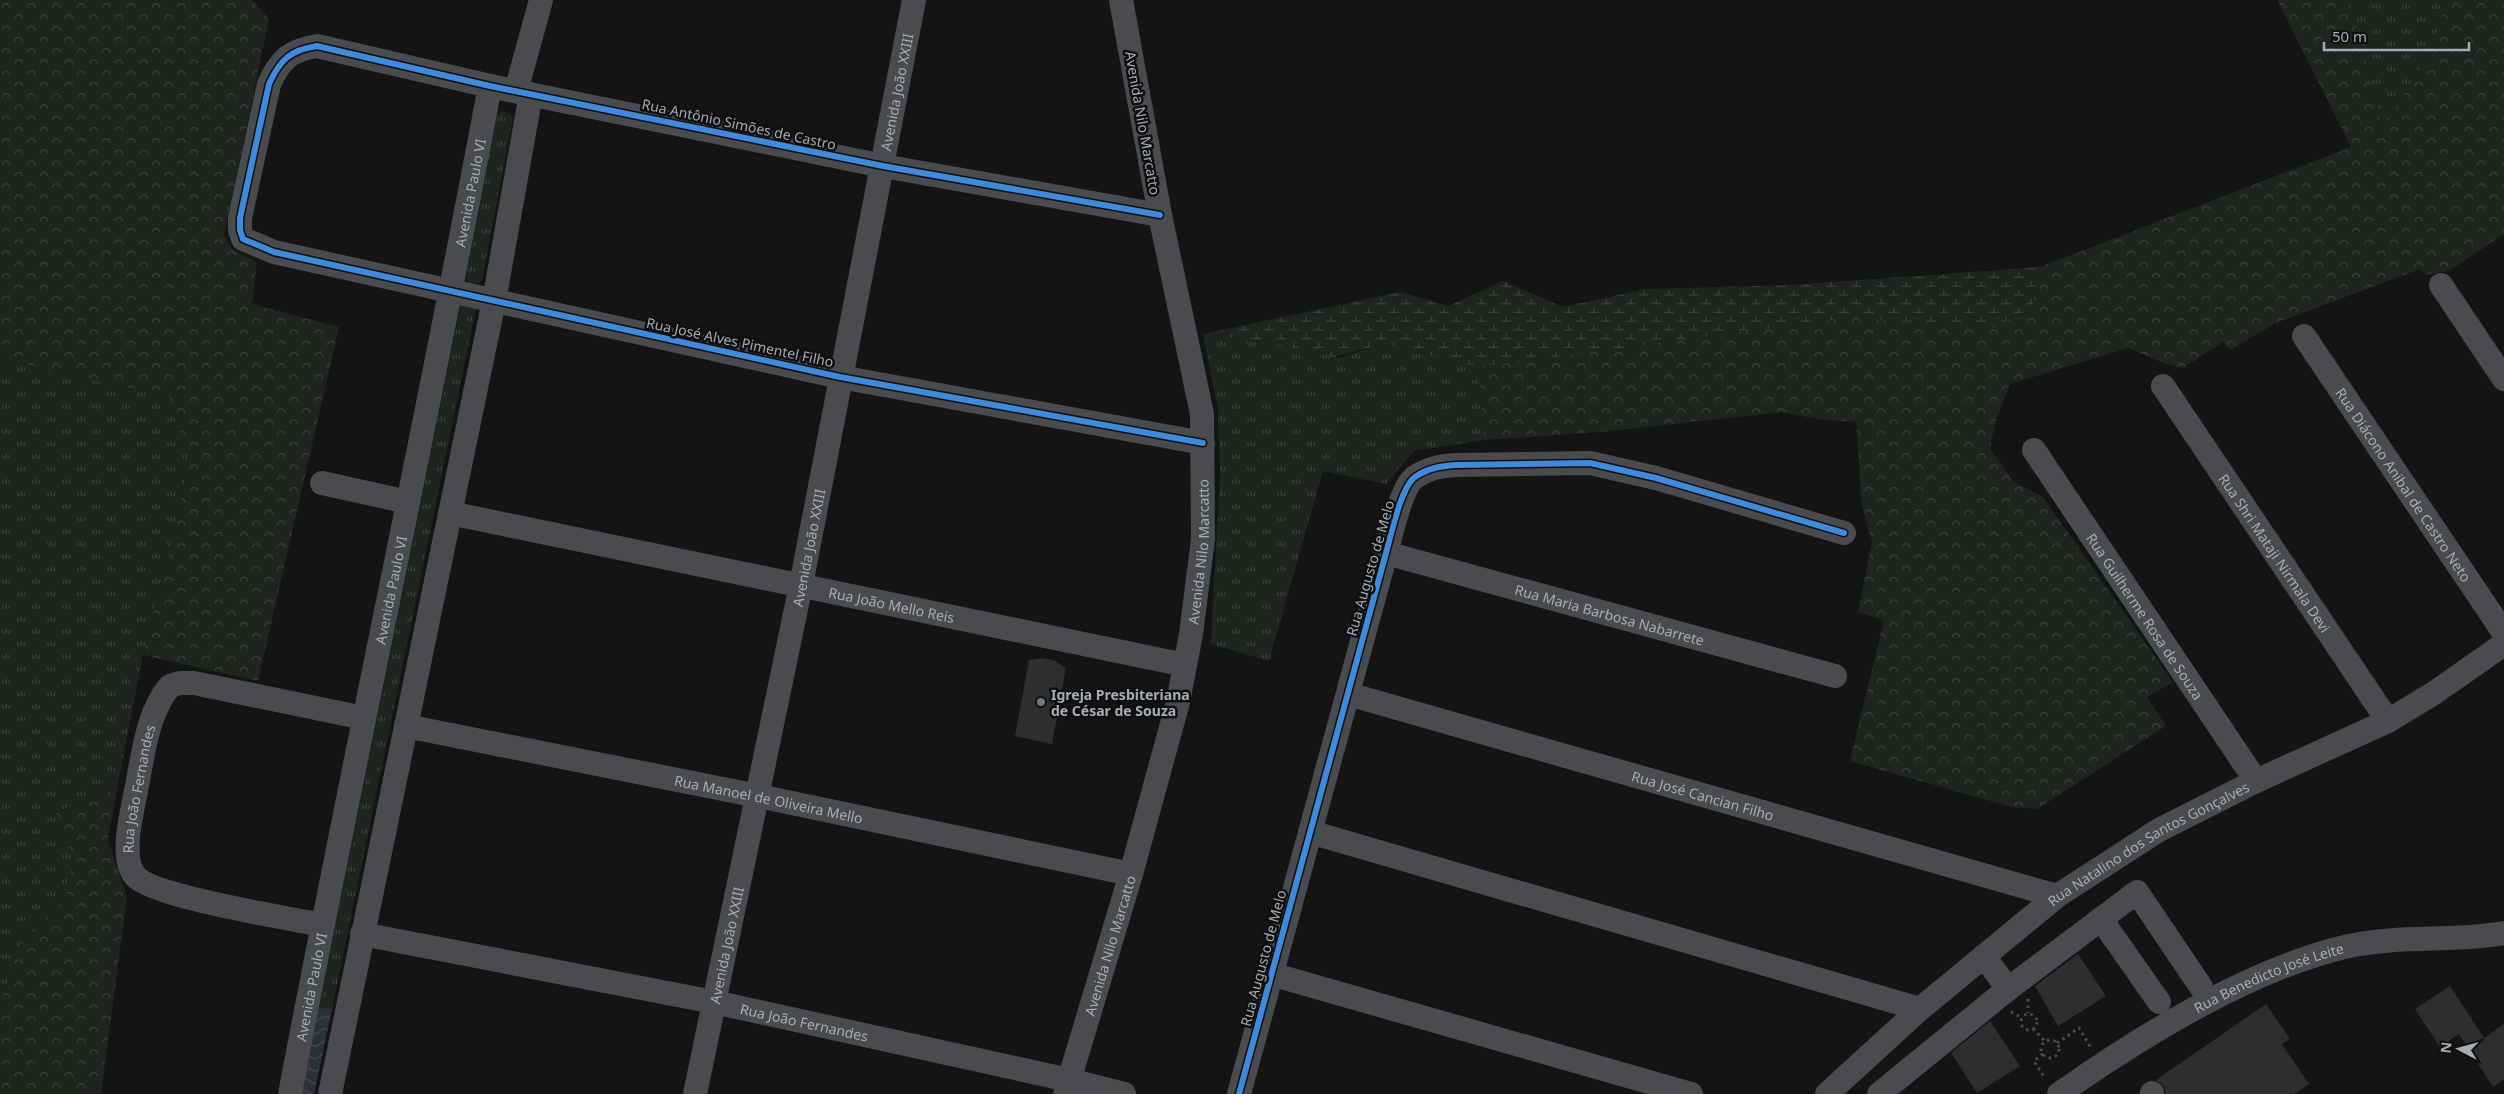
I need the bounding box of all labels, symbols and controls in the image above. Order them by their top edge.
scale bar [2324,20,2469,52]
text: 50 m [2332,26,2367,46]
street label: Avenida João XXIII [876,31,917,152]
street label: Avenida Nilo Marcatto [1121,50,1165,196]
street label: Rua Antônio Simões de Castro [640,94,838,154]
street label: Avenida Paulo VI [450,137,489,249]
street label: Rua José Alves Pimentel Filho [645,313,835,371]
street label: Rua Diácono Anibal de Castro Neto [2332,384,2476,585]
street label: Rua Shri Mataji Nirmala Devi [2215,470,2335,636]
street label: Avenida Nilo Marcatto [1183,479,1212,625]
street label: Avenida João XXIII [787,487,829,608]
street label: Rua Augusto de Melo [1342,498,1398,638]
street label: Rua Guilherme Rosa de Souza [2083,529,2208,703]
street label: Avenida Paulo VI [370,534,411,646]
street label: Rua Maria Barbosa Nabarrete [1513,579,1707,649]
street label: Rua João Mello Reis [827,582,957,627]
place label: Igreja Presbiteriana de César de Souza [1051,685,1190,720]
marker: Igreja Presbiteriana de César de Souza [1035,696,1047,708]
street label: Rua João Fernandes [118,722,159,853]
street label: Rua José Cancian Filho [1630,766,1776,824]
street label: Rua Manoel de Oliveira Mello [673,770,865,827]
street label: Rua Natalino dos Santos Gonçalves [2043,777,2252,910]
street label: Avenida Nilo Marcatto [1080,873,1140,1018]
street label: Avenida João XXIII [705,885,748,1006]
street label: Rua Augusto de Melo [1236,888,1290,1028]
street label: Avenida Paulo VI [291,931,331,1043]
street label: Rua Benedicto José Leite [2190,938,2346,1017]
street label: Rua João Fernandes [739,999,870,1045]
north arrow [2434,1024,2484,1074]
text: N [2436,1041,2456,1054]

